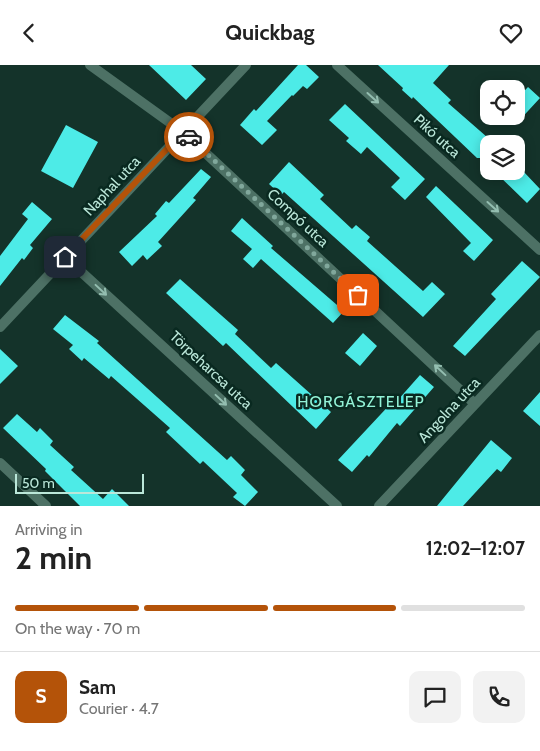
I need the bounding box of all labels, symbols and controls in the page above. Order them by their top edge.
icon: back [15,19,43,47]
text: Quickbag [225,19,315,46]
icon: heart [497,19,525,47]
map controls [480,80,525,180]
button: locate [480,80,525,125]
one-way arrow [366,92,379,104]
street label: Pikó utca [410,110,465,162]
courier [164,112,214,162]
icon: car [175,123,203,151]
button: layers [480,135,525,180]
street label: Naphal utca [80,152,145,220]
street label: Compó utca [264,185,333,251]
one-way arrow [486,201,499,213]
pin [44,236,86,278]
icon: home [51,243,79,271]
pin [337,274,379,316]
icon: bag [344,281,372,309]
one-way arrow [95,284,108,296]
street label: Törpeharcsa utca [166,327,257,413]
one-way arrow [433,364,446,376]
street label: Angolna utca [414,373,484,446]
district label: HORGÁSZTELEP [297,392,425,411]
one-way arrow [214,394,227,406]
scale bar [15,471,144,494]
text: 50 m [22,474,55,492]
text: Arriving in [15,520,82,539]
text: 12:02–12:07 [426,537,525,560]
text: 2 min [15,538,92,577]
text: On the way · 70 m [15,619,140,638]
button: chat [409,671,461,723]
button: phone [473,671,525,723]
text: Sam [79,676,116,699]
text: S [35,685,47,708]
text: Courier · 4.7 [79,699,159,718]

